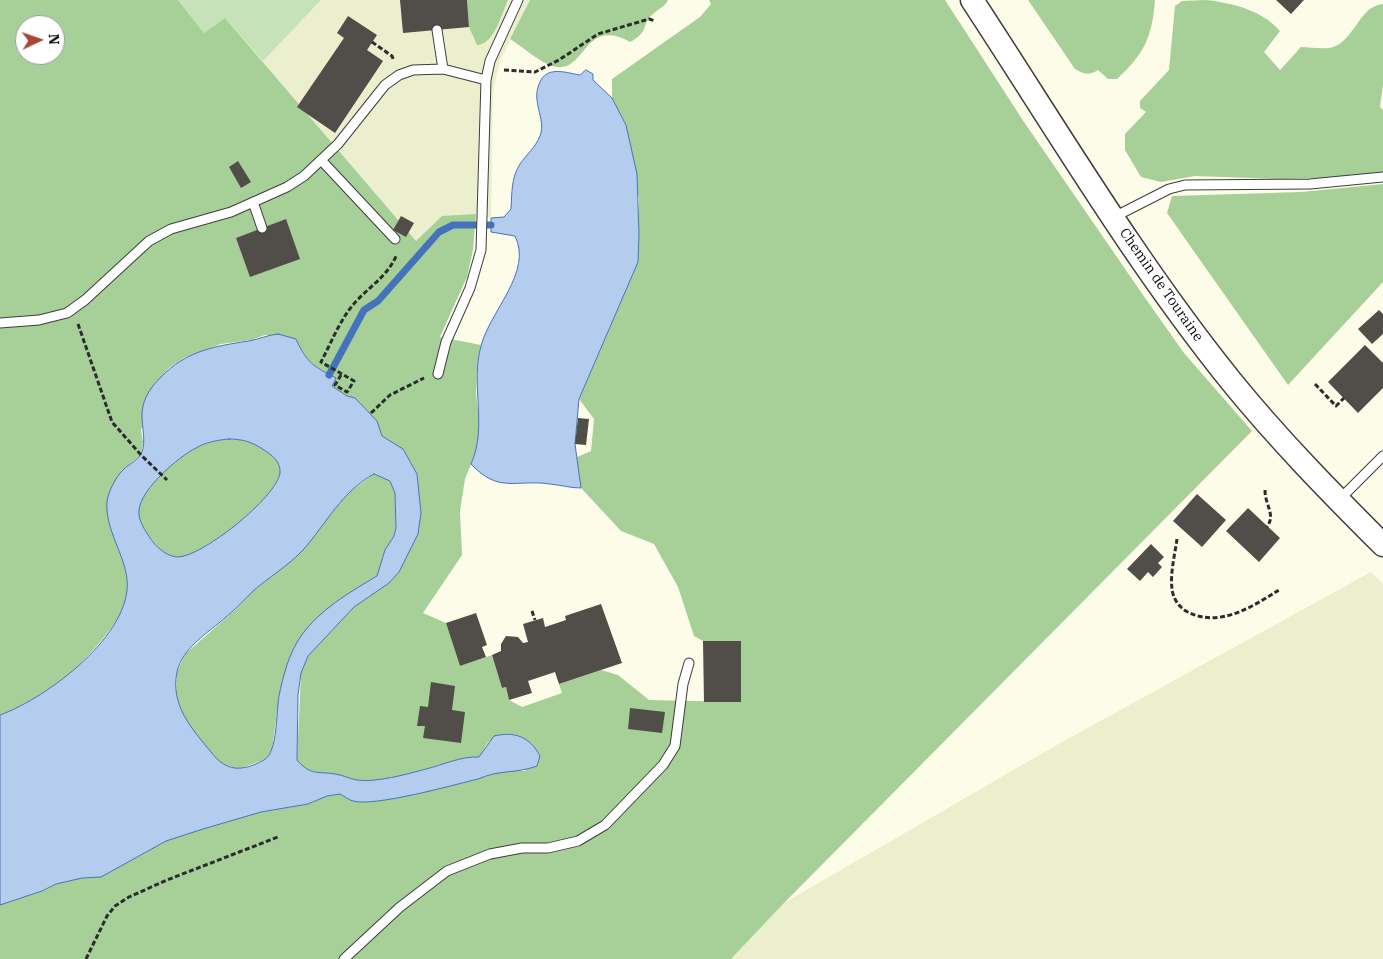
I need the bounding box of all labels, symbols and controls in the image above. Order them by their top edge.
north arrow [15,15,65,65]
text: N [45,33,63,45]
street label: Chemin de Touraine [1116,225,1206,345]

